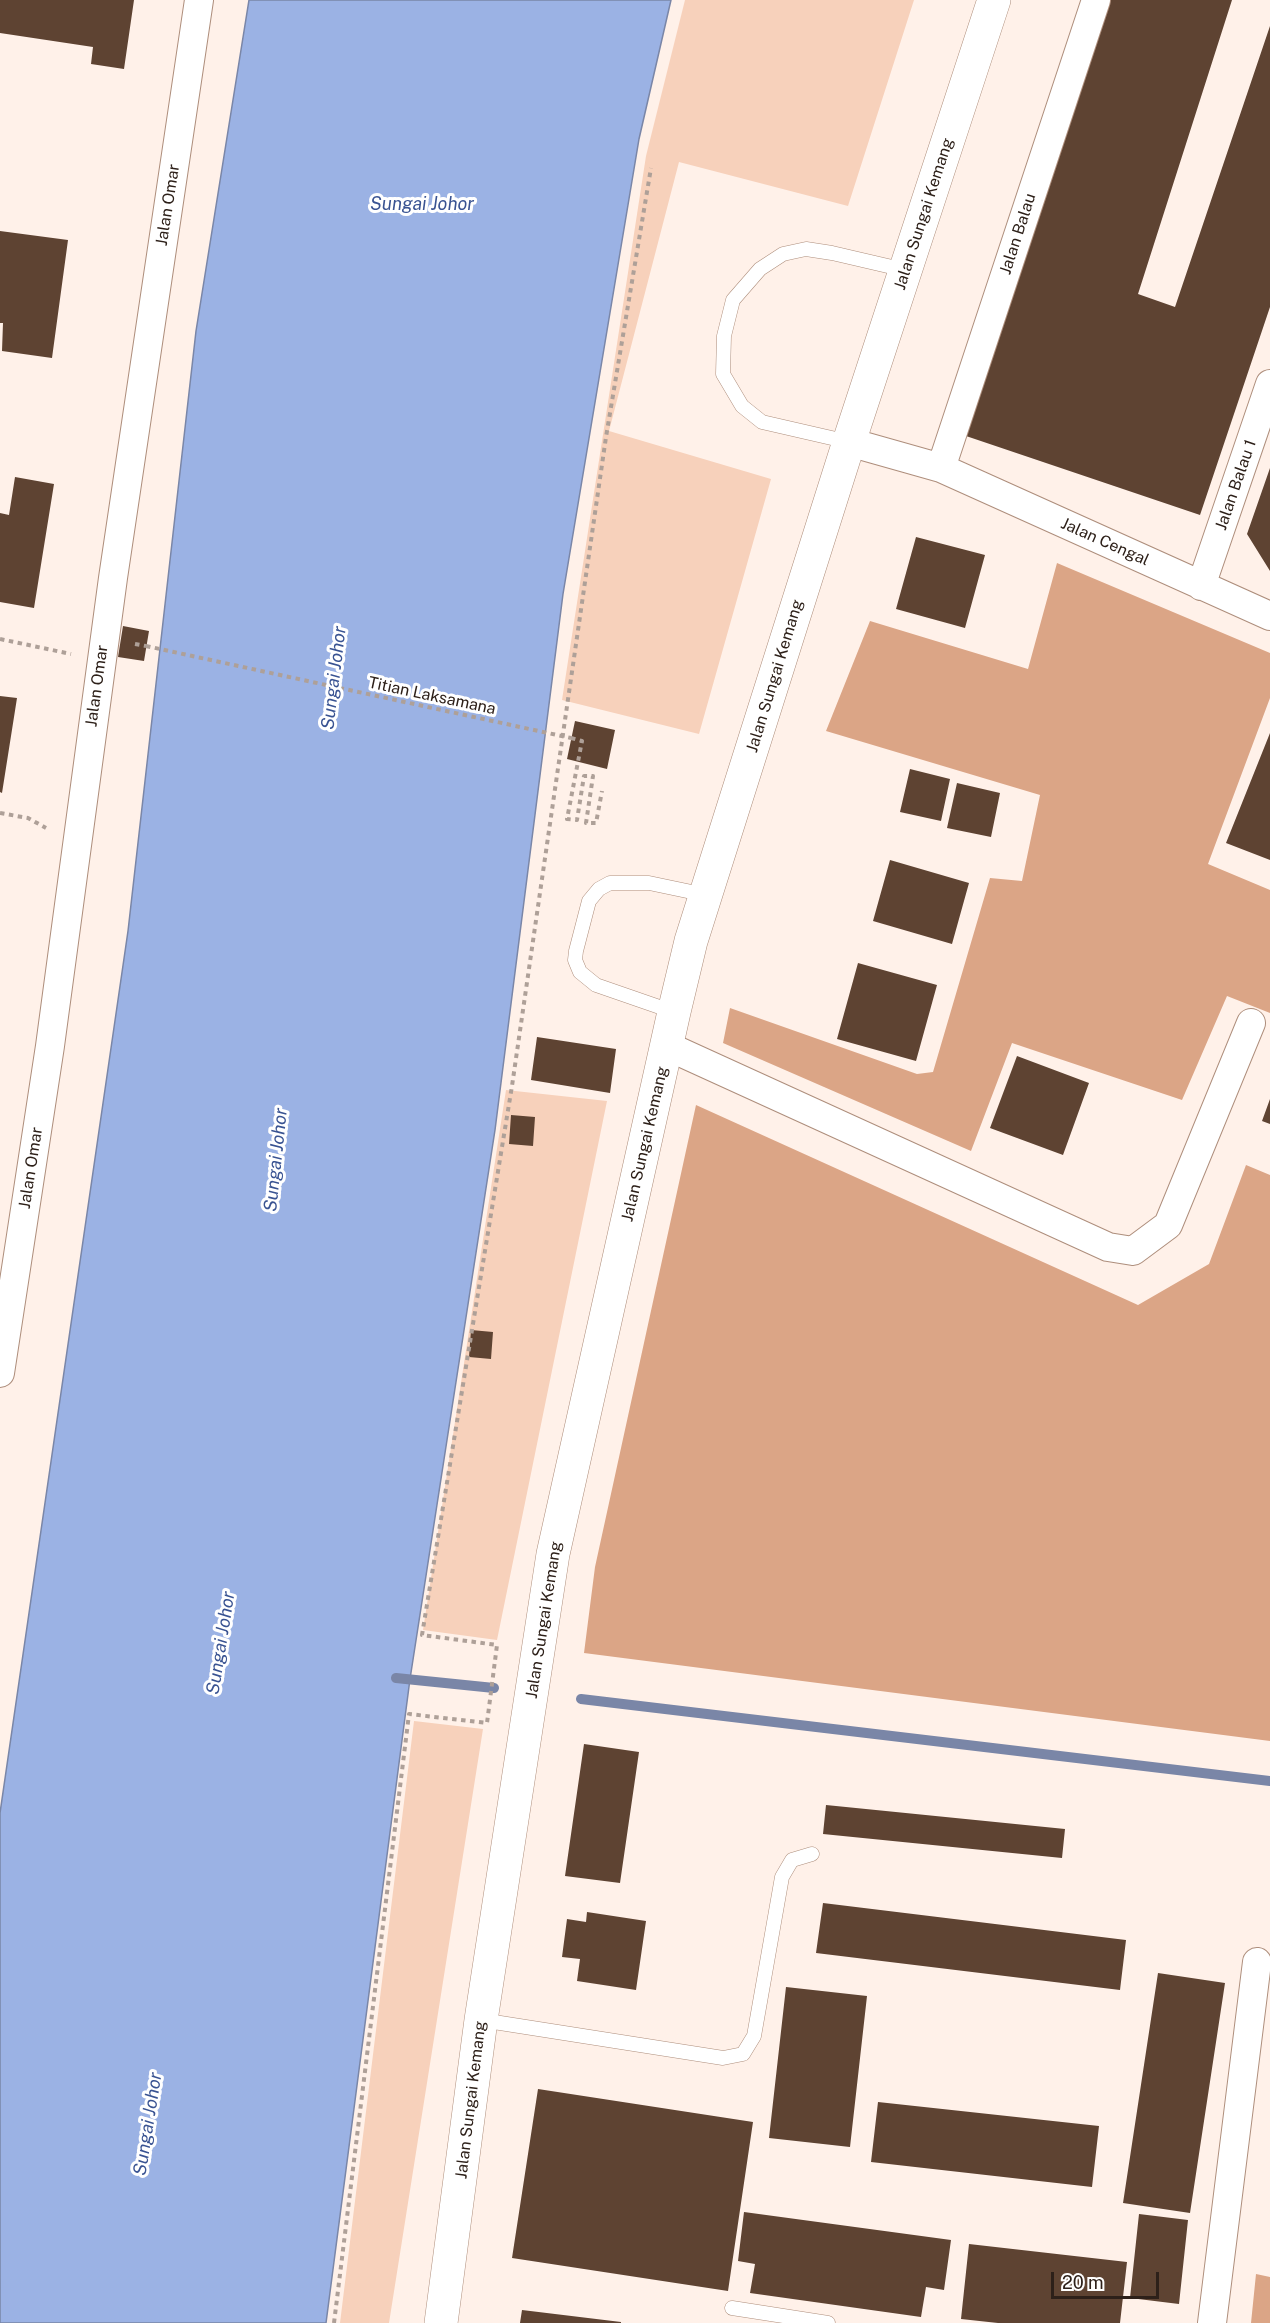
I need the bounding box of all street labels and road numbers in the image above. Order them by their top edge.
street label: Jalan Sungai Kemang [890,135,958,293]
street label: Jalan Omar [152,163,184,247]
street label: Jalan Balau [996,191,1040,277]
street label: Jalan Balau 1 [1212,437,1260,533]
street label: Jalan Cengal [1058,514,1152,570]
street label: Jalan Sungai Kemang [743,597,807,755]
street label: Jalan Omar [82,644,112,728]
street label: Titian Laksamana [366,673,498,719]
street label: Jalan Sungai Kemang [618,1064,672,1224]
street label: Jalan Omar [15,1126,47,1210]
street label: Jalan Sungai Kemang [522,1540,566,1700]
street label: Jalan Sungai Kemang [452,2020,490,2180]

